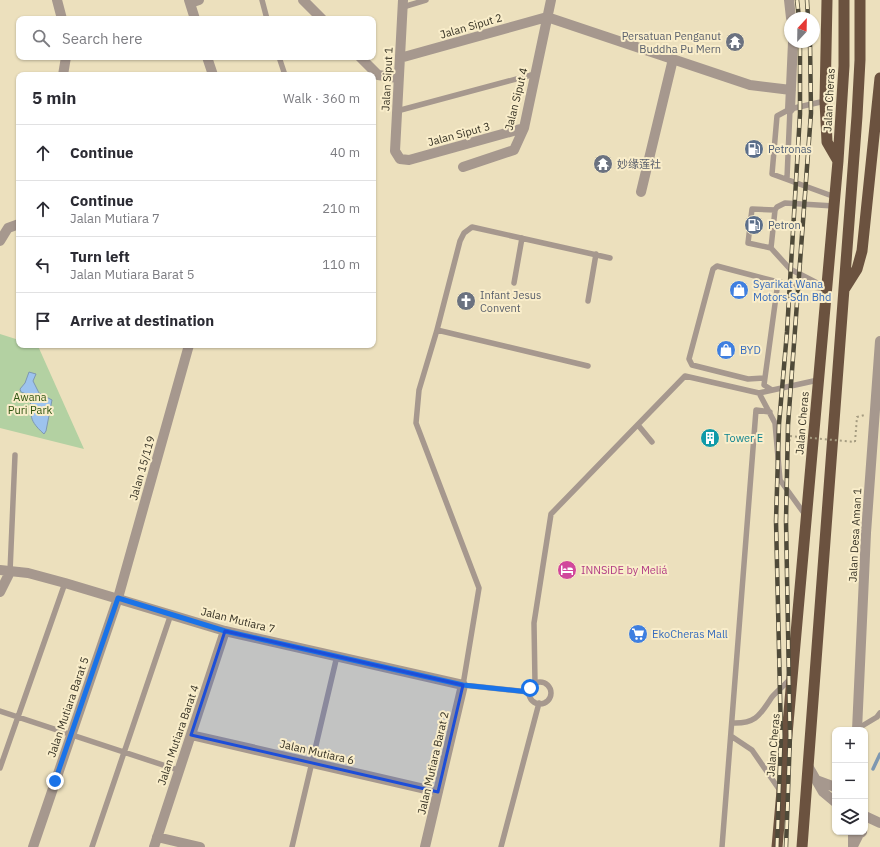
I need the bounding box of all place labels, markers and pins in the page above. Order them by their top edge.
place label: Persatuan Penganut Buddha Pu Mern [622,29,721,56]
temple icon: Persatuan Penganut Buddha Pu Mern [724,31,746,53]
fuel station icon: Petronas [743,138,765,160]
place label: Petronas [768,142,812,156]
temple icon: 妙缘莲社 [592,153,614,175]
place label: 妙缘莲社 [617,157,661,171]
fuel station icon: Petron [743,214,765,236]
place label: Petron [768,218,801,232]
place label: Syarikat Wana Motors Sdn Bhd [753,277,832,304]
shop icon: Syarikat Wana Motors Sdn Bhd [728,279,750,301]
place label: Infant Jesus Convent [480,288,541,315]
church icon: Infant Jesus Convent [455,290,477,312]
shop icon: BYD [715,339,737,361]
place label: BYD [740,343,761,357]
building icon: Tower E [699,427,721,449]
place label: Tower E [724,431,763,445]
hotel icon: INNSiDE by Meliá [556,559,578,581]
place label: INNSiDE by Meliá [581,563,668,577]
supermarket icon: EkoCheras Mall [627,623,649,645]
place label: EkoCheras Mall [652,627,728,641]

